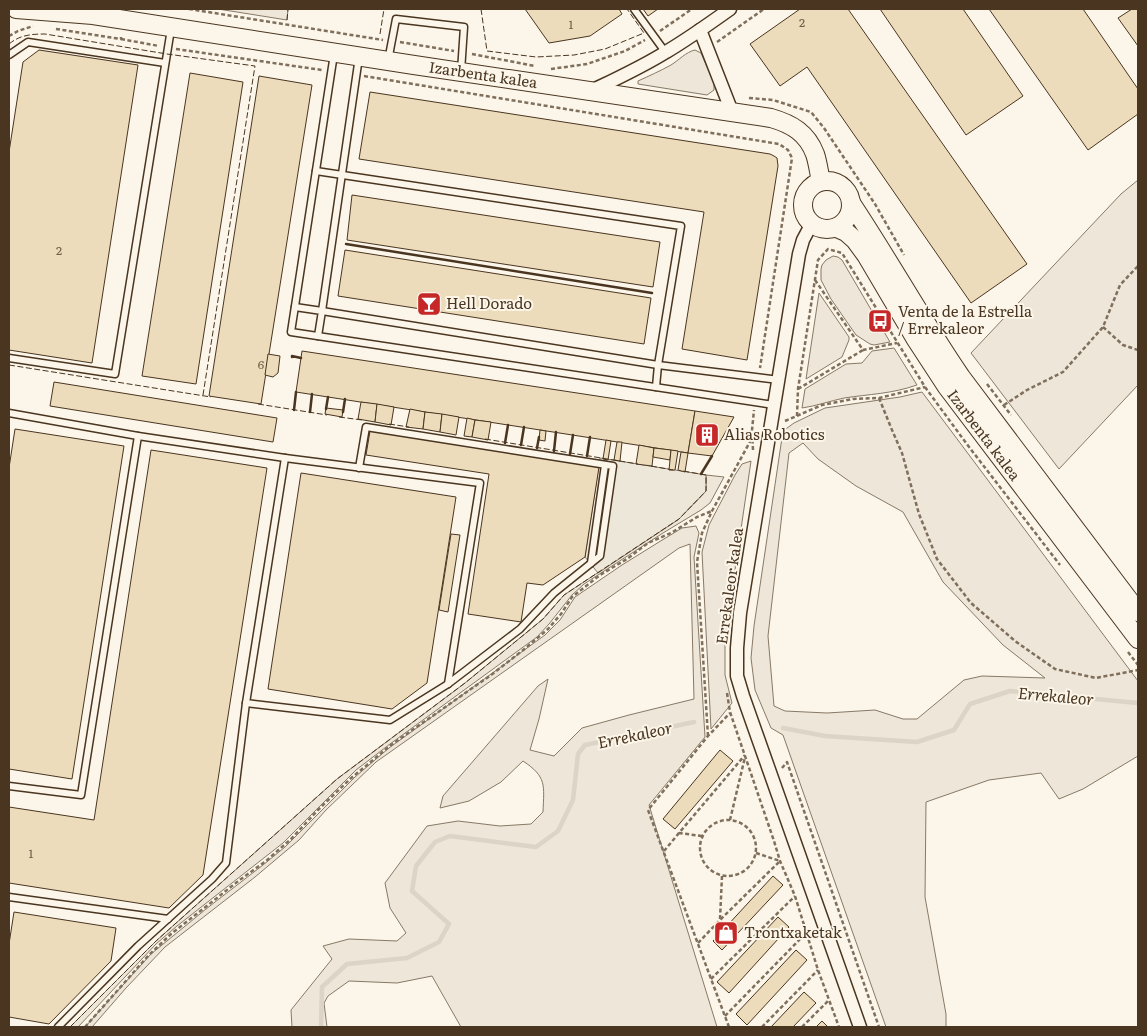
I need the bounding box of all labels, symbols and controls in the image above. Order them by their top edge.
house number: 2 [799,13,805,31]
house number: 1 [569,15,574,33]
street label: Izarbenta kalea [428,54,540,93]
house number: 2 [56,241,62,259]
bar icon: Hell Dorado [416,291,442,317]
place label: Hell Dorado [446,291,532,314]
place label: Venta de la Estrella / Errekaleor [898,299,1033,339]
bus stop icon: Venta de la Estrella / Errekaleor [867,308,893,334]
house number: 6 [258,355,265,373]
street label: Izarbenta kalea [943,384,1028,486]
building icon: Alias Robotics [694,422,720,448]
place label: Alias Robotics [724,422,825,445]
street label: Errekaleor kalea [709,525,748,646]
water label: Errekaleor [1017,680,1095,710]
water label: Errekaleor [595,714,675,754]
house number: 1 [29,844,34,862]
shop icon: Trontxaketak [713,920,739,946]
place label: Trontxaketak [744,920,843,943]

